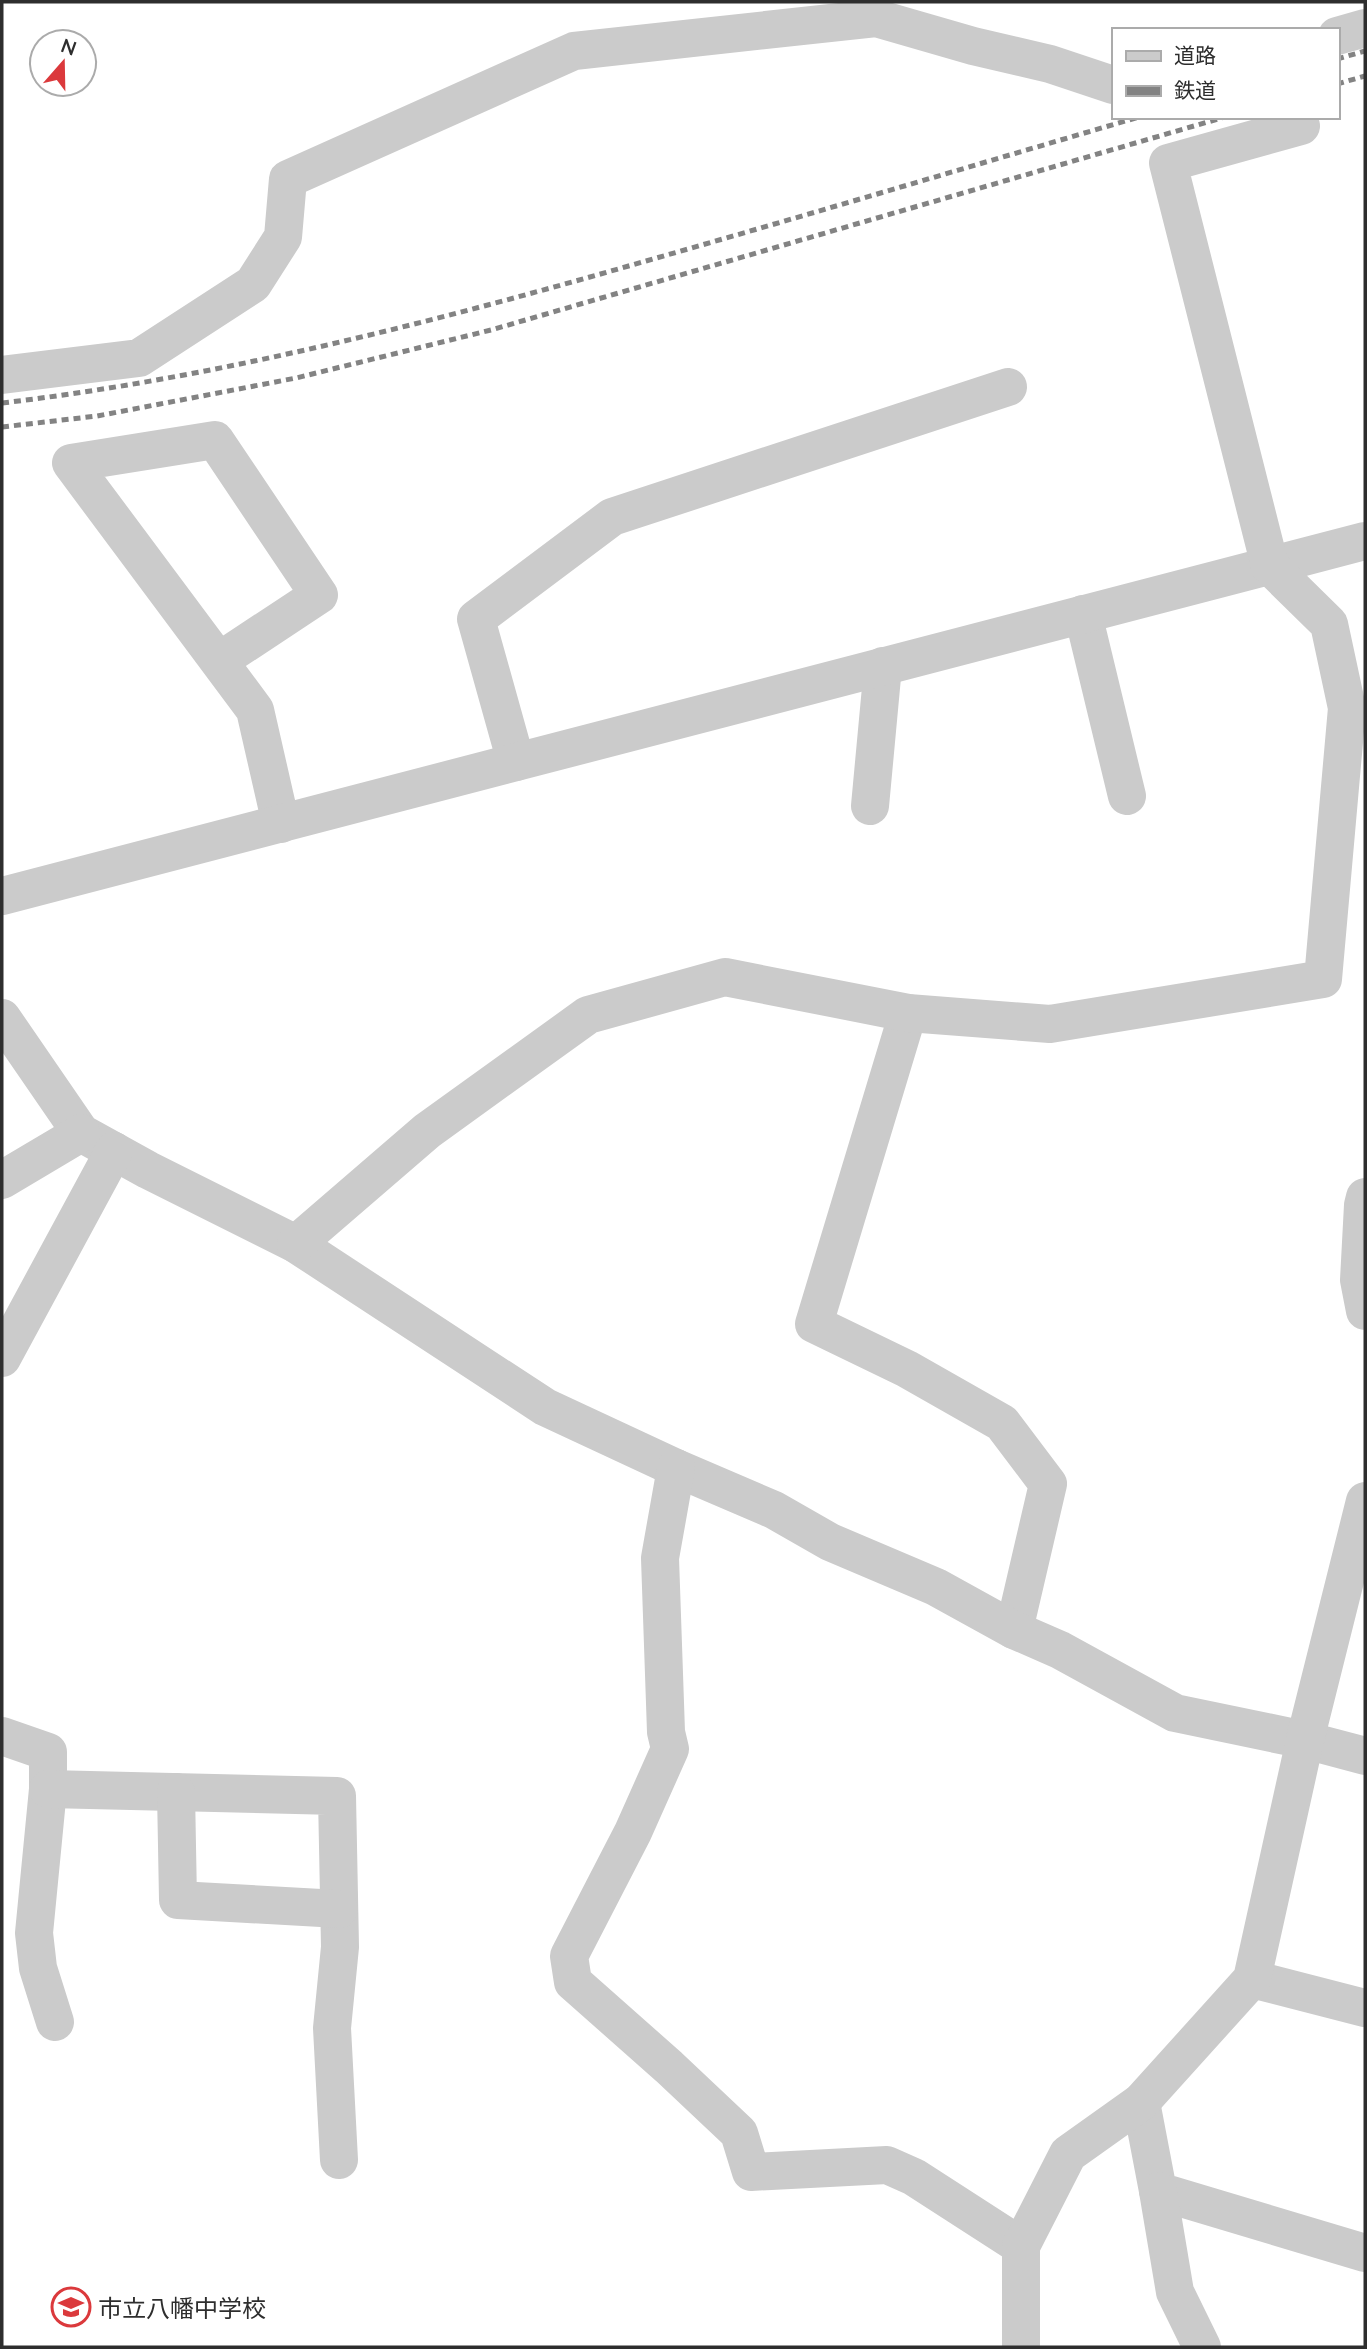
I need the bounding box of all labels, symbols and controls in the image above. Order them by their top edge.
north arrow [28,28,98,98]
legend [1112,28,1339,119]
text: N [58,33,80,60]
text: 道路 [1174,42,1216,67]
text: 鉄道 [1174,77,1216,102]
school or university icon: 市立八幡中学校 [50,2286,92,2328]
place label: 市立八幡中学校 [98,2293,266,2322]

